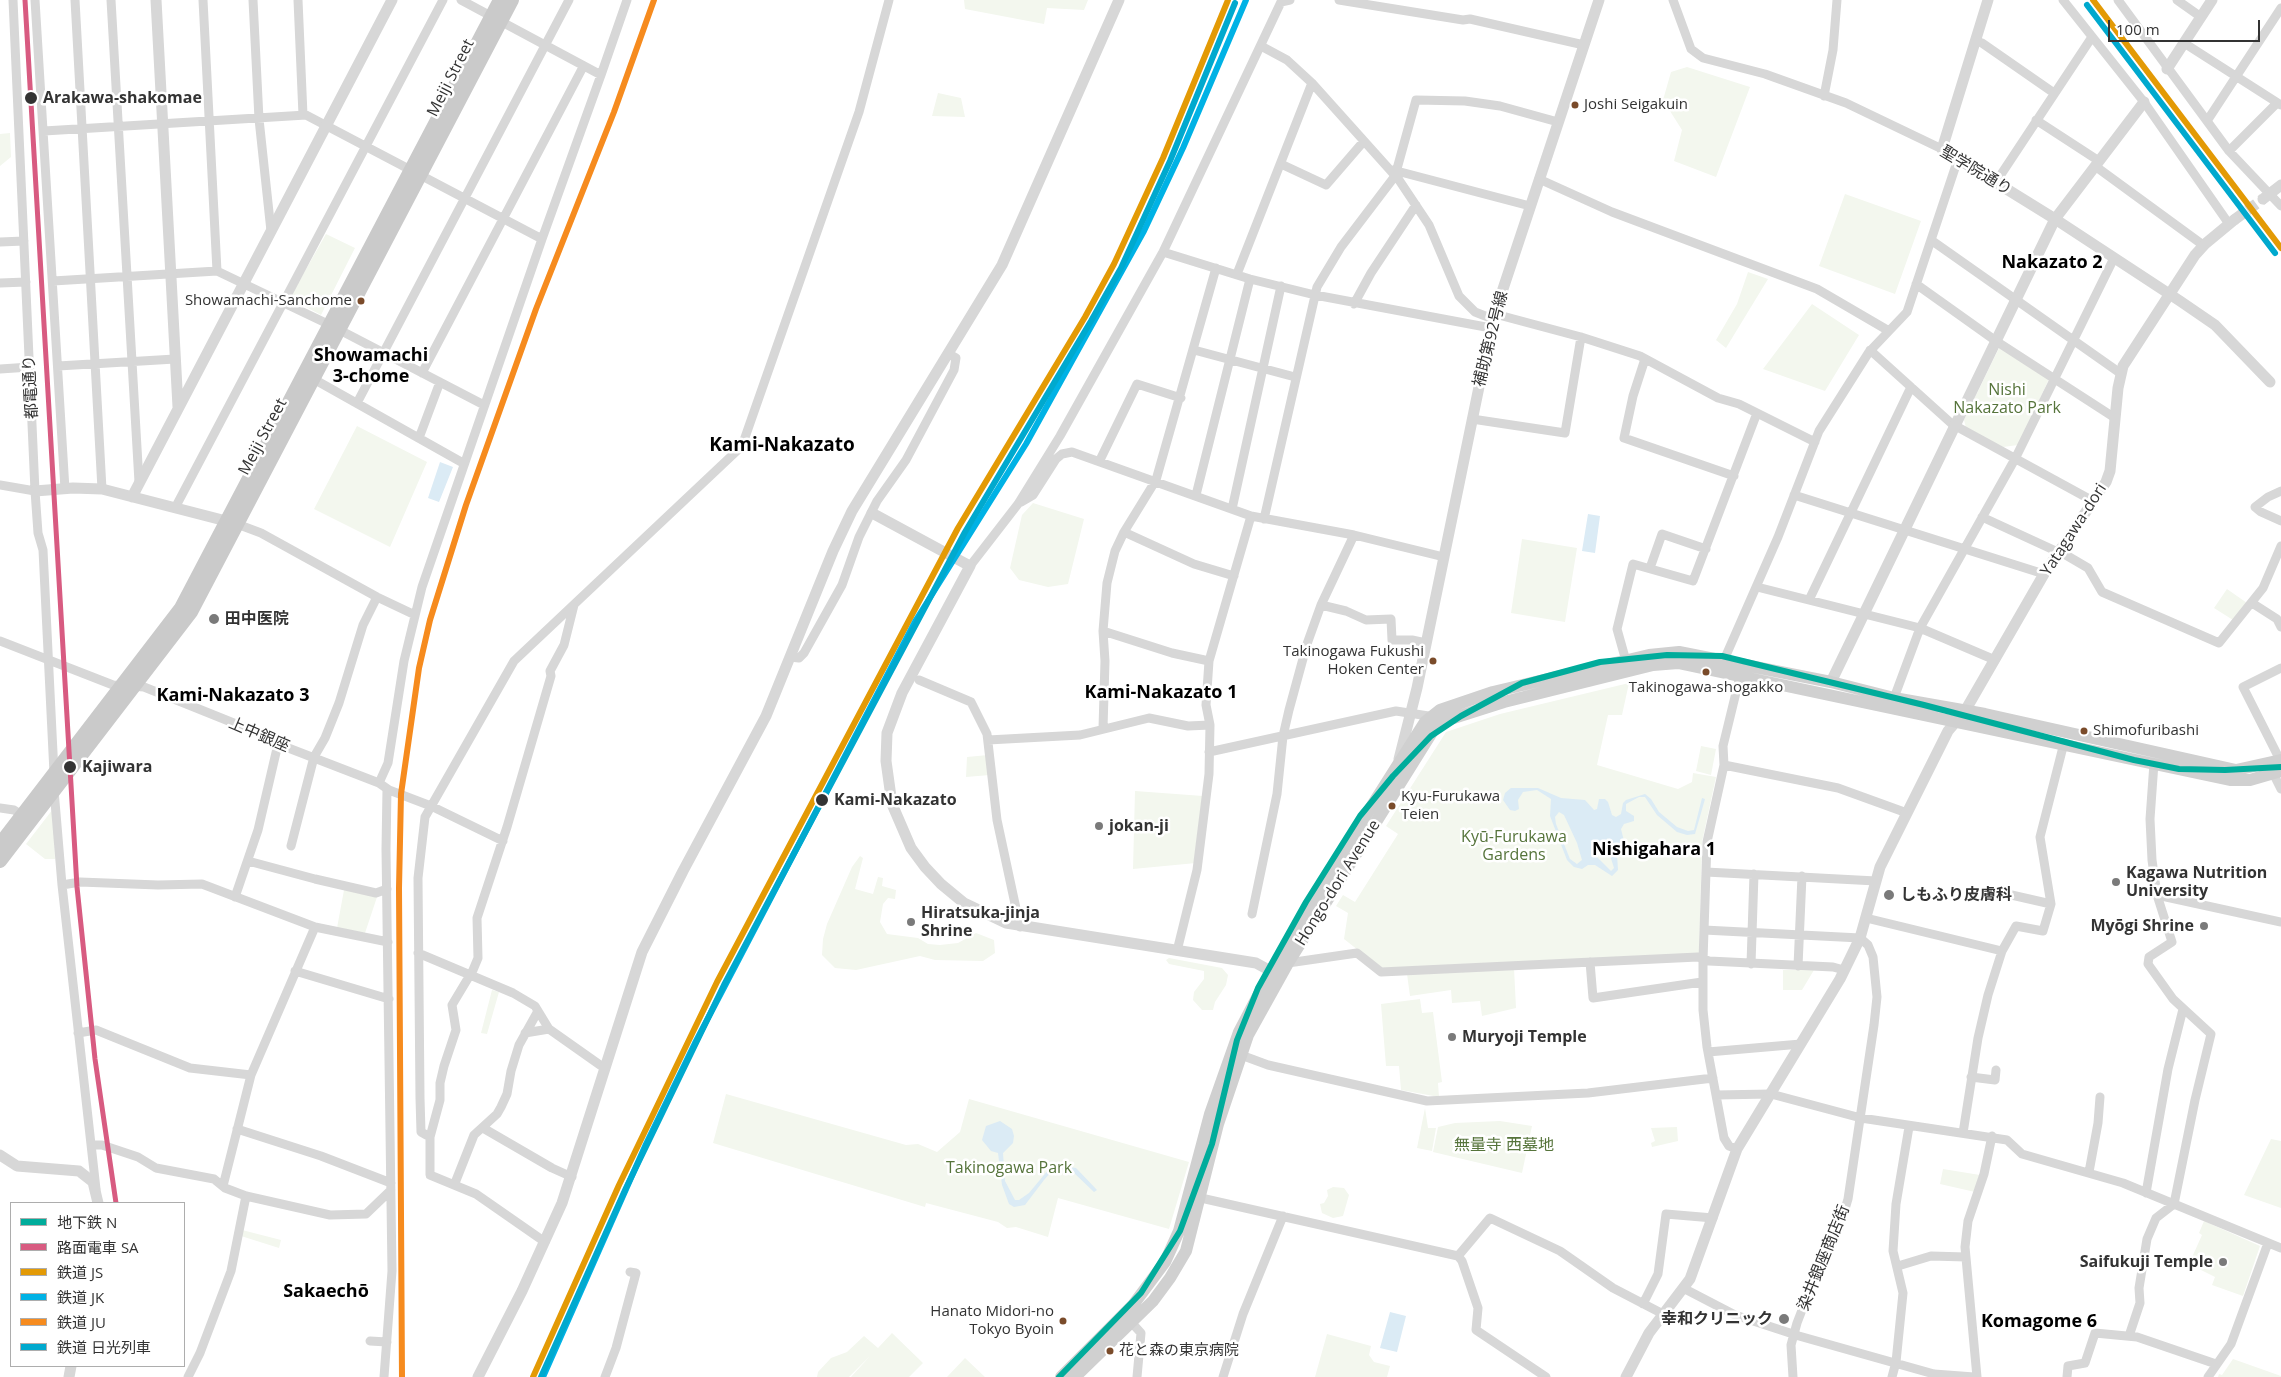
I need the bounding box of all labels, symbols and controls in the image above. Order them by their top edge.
scale bar [2111,10,2264,42]
text: 100 m [2116,19,2160,39]
street label: Meiji Street [423,36,479,120]
place label: Arakawa-shakomae [43,88,202,108]
marker: Arakawa-shakomae [23,90,39,106]
place label: Joshi Seigakuin [1584,96,1688,114]
marker: Joshi Seigakuin [1570,100,1580,110]
street label: 聖学院通り [1937,142,2015,200]
district label: Nakazato 2 [2001,252,2103,274]
street label: 補助第92号線 [1470,289,1512,389]
place label: Showamachi-Sanchome [185,292,352,310]
marker: Showamachi-Sanchome [356,296,366,306]
district label: Showamachi 3-chome [314,345,428,388]
street label: 都電通り [20,355,42,419]
park label: Nishi Nakazato Park [1953,380,2061,418]
street label: Meiji Street [235,395,291,479]
district label: Kami-Nakazato [709,435,855,457]
street label: Yatagawa-dori [2037,480,2111,580]
place label: 田中医院 [225,609,289,629]
marker: 田中医院 [207,612,221,626]
place label: Takinogawa Fukushi Hoken Center [1283,643,1424,678]
marker: Takinogawa Fukushi Hoken Center [1428,656,1438,666]
marker: Takinogawa-shogakko [1701,667,1711,677]
place label: Takinogawa-shogakko [1629,679,1783,697]
district label: Kami-Nakazato 1 [1085,682,1237,704]
district label: Kami-Nakazato 3 [157,685,309,707]
street label: 上中銀座 [226,714,292,756]
place label: Shimofuribashi [2093,722,2199,740]
marker: Shimofuribashi [2079,726,2089,736]
place label: Kajiwara [82,757,152,777]
marker: Kajiwara [62,759,78,775]
place label: Kyu-Furukawa Teien [1401,788,1500,823]
place label: Kami-Nakazato [834,790,957,810]
marker: Kami-Nakazato [814,792,830,808]
marker: Kyu-Furukawa Teien [1387,801,1397,811]
place label: jokan-ji [1109,816,1169,836]
street label: Hongo-dori Avenue [1292,817,1384,949]
marker: jokan-ji [1093,820,1105,832]
park label: Kyū-Furukawa Gardens [1461,827,1567,865]
district label: Nishigahara 1 [1592,839,1716,861]
place label: Kagawa Nutrition University [2126,863,2267,901]
marker: Kagawa Nutrition University [2110,876,2122,888]
place label: しもふり皮膚科 [1900,885,2012,905]
marker: しもふり皮膚科 [1882,888,1896,902]
place label: Hiratsuka-jinja Shrine [921,903,1040,941]
marker: Hiratsuka-jinja Shrine [905,916,917,928]
place label: Myōgi Shrine [2090,916,2194,936]
marker: Myōgi Shrine [2198,920,2210,932]
place label: Muryoji Temple [1462,1027,1587,1047]
marker: Muryoji Temple [1446,1031,1458,1043]
park label: 無量寺 西墓地 [1454,1135,1554,1155]
park label: Takinogawa Park [946,1158,1072,1178]
legend [10,1202,185,1367]
street label: 染井銀座商店街 [1794,1202,1854,1314]
text: 地下鉄 N [57,1212,117,1232]
text: 路面電車 SA [57,1237,139,1257]
place label: Saifukuji Temple [2080,1252,2213,1272]
marker: Saifukuji Temple [2217,1256,2229,1268]
text: 鉄道 JS [57,1262,103,1282]
district label: Sakaechō [283,1281,369,1303]
text: 鉄道 JK [57,1287,104,1307]
place label: Hanato Midori-no Tokyo Byoin [930,1303,1054,1338]
place label: 幸和クリニック [1661,1309,1773,1329]
district label: Komagome 6 [1981,1311,2097,1333]
text: 鉄道 JU [57,1312,106,1332]
marker: 幸和クリニック [1777,1312,1791,1326]
marker: Hanato Midori-no Tokyo Byoin [1058,1316,1068,1326]
text: 鉄道 日光列車 [57,1337,151,1357]
place label: 花と森の東京病院 [1119,1342,1239,1360]
marker: 花と森の東京病院 [1105,1346,1115,1356]

